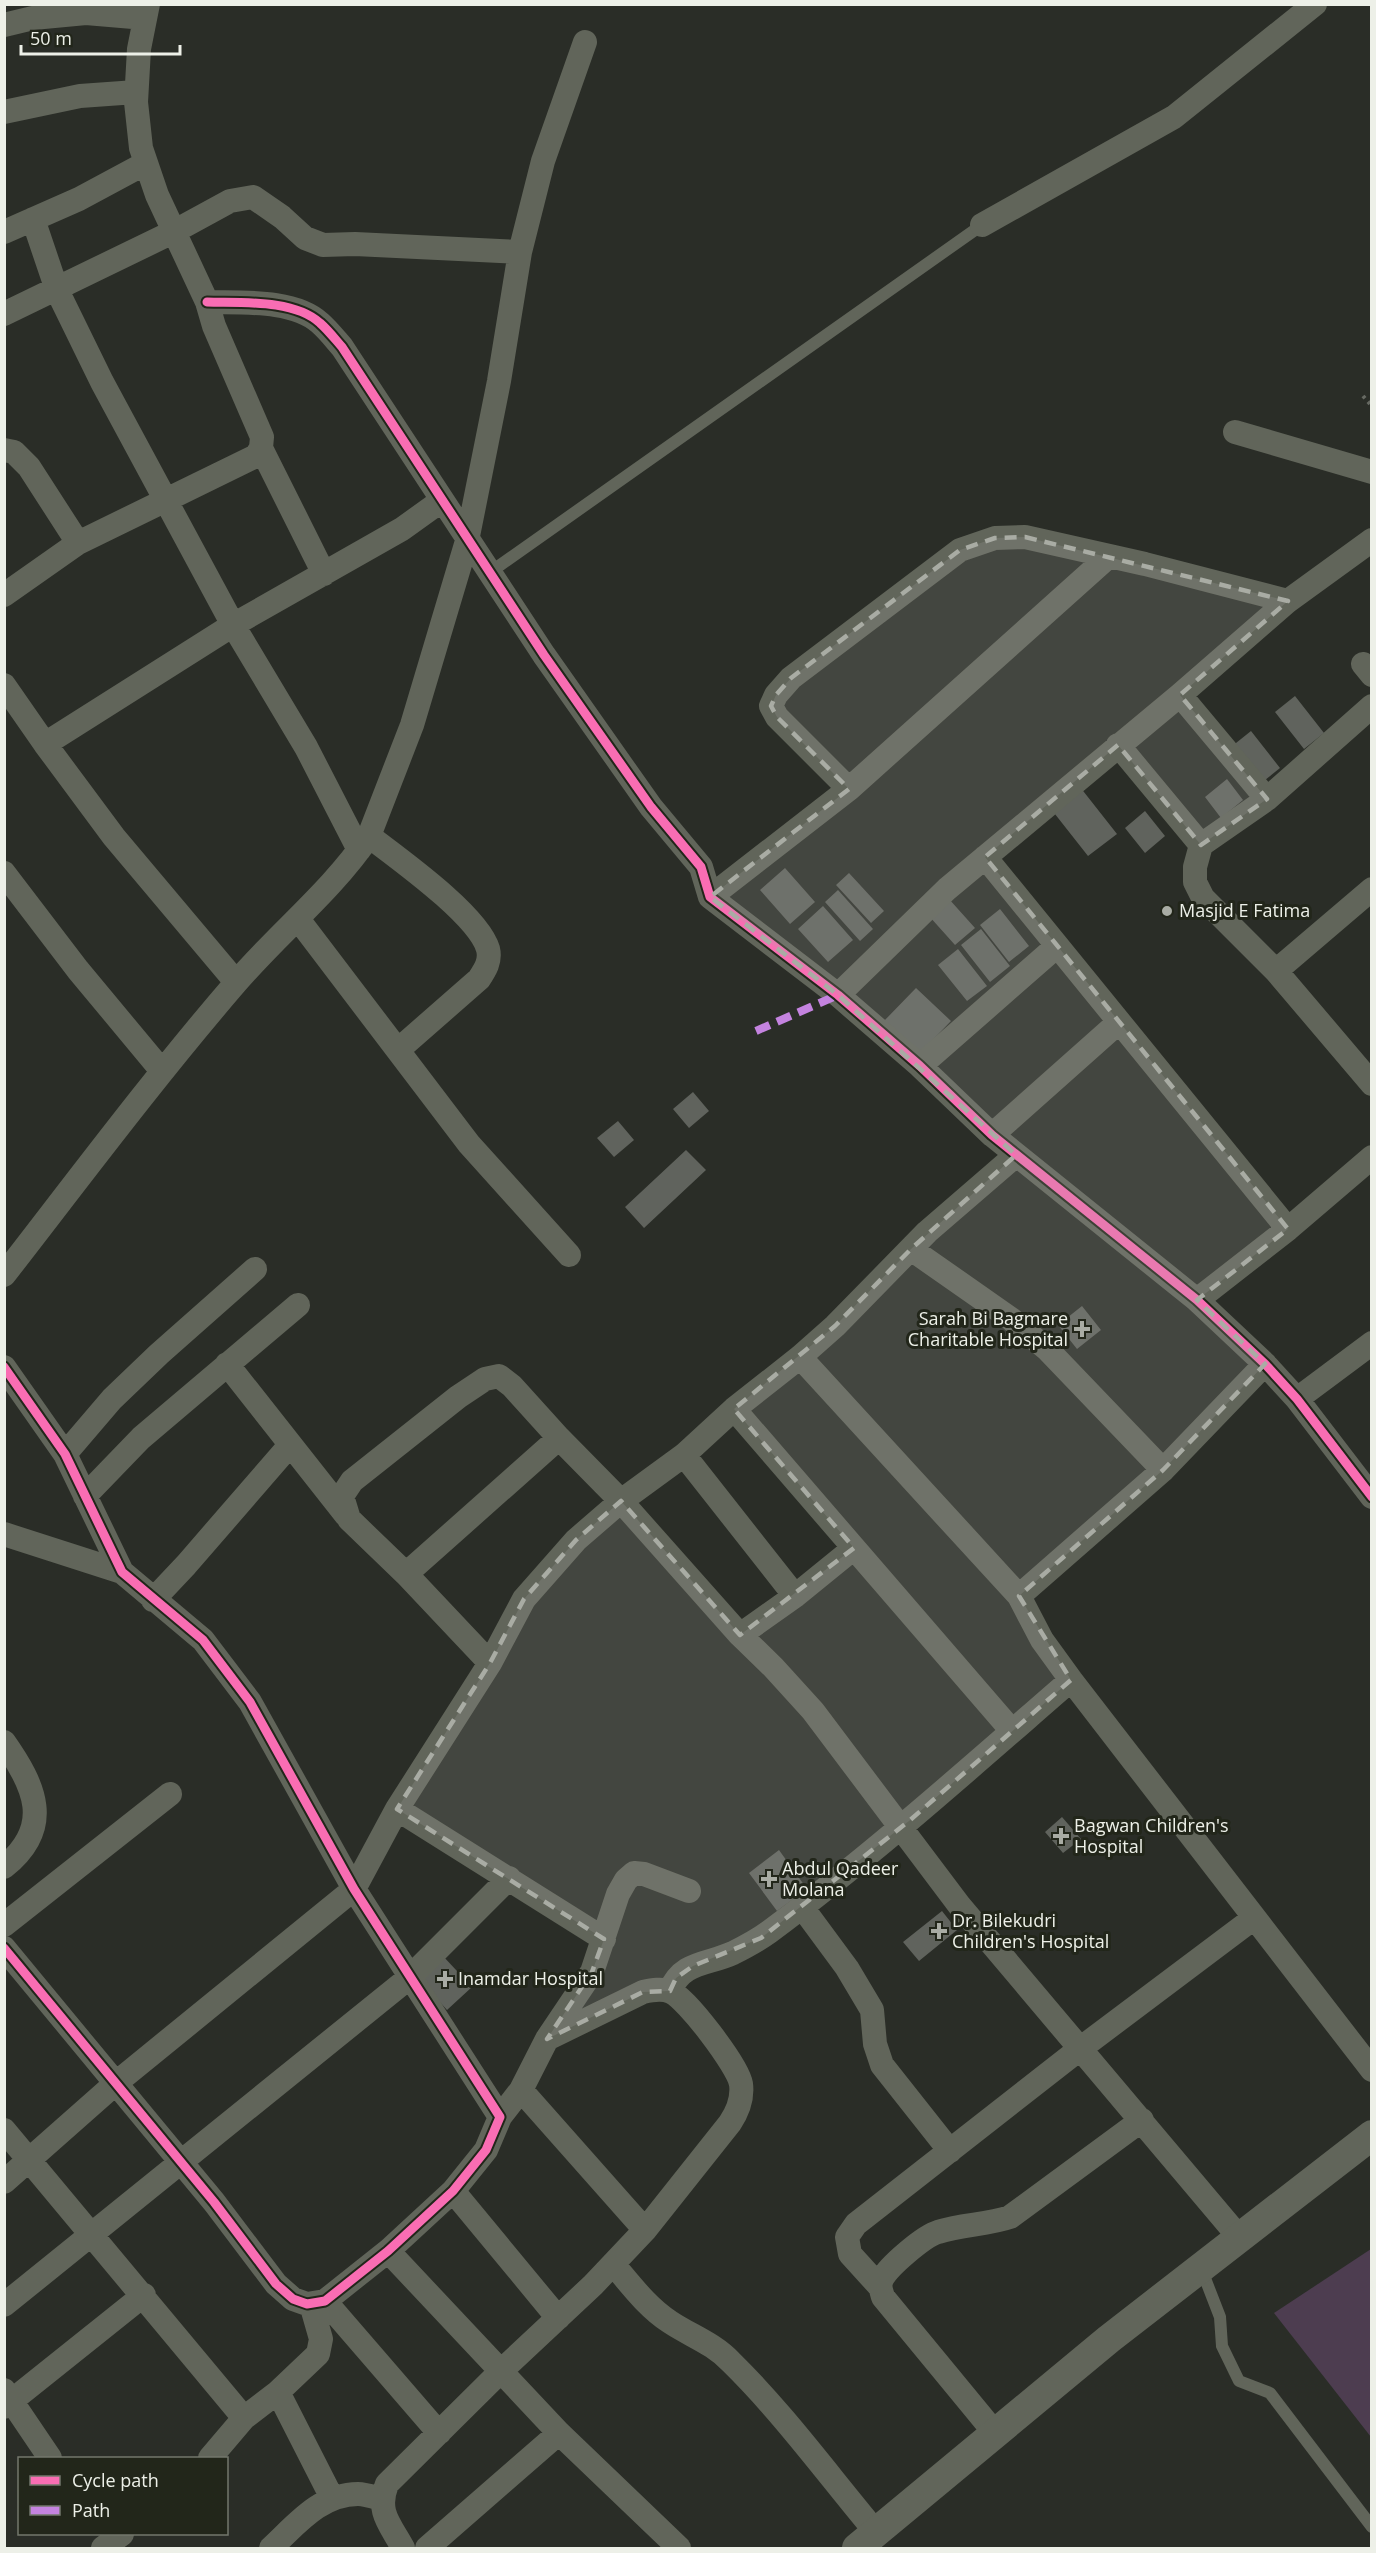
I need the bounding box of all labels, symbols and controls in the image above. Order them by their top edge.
scale bar [21,18,180,56]
text: 50 m [30,26,72,50]
place label: Masjid E Fatima [1179,898,1310,922]
marker: Masjid E Fatima [1160,904,1174,918]
place label: Sarah Bi Bagmare Charitable Hospital [908,1306,1068,1351]
marker: Sarah Bi Bagmare Charitable Hospital [1073,1320,1091,1338]
place label: Bagwan Children's Hospital [1074,1813,1229,1858]
marker: Bagwan Children's Hospital [1052,1827,1070,1845]
place label: Abdul Qadeer Molana [782,1856,899,1901]
marker: Abdul Qadeer Molana [760,1870,778,1888]
place label: Dr. Bilekudri Children's Hospital [952,1908,1109,1953]
marker: Dr. Bilekudri Children's Hospital [930,1922,948,1940]
place label: Inamdar Hospital [458,1966,603,1990]
marker: Inamdar Hospital [436,1970,454,1988]
legend [18,2457,228,2535]
text: Cycle path [72,2468,159,2492]
text: Path [72,2498,110,2522]

